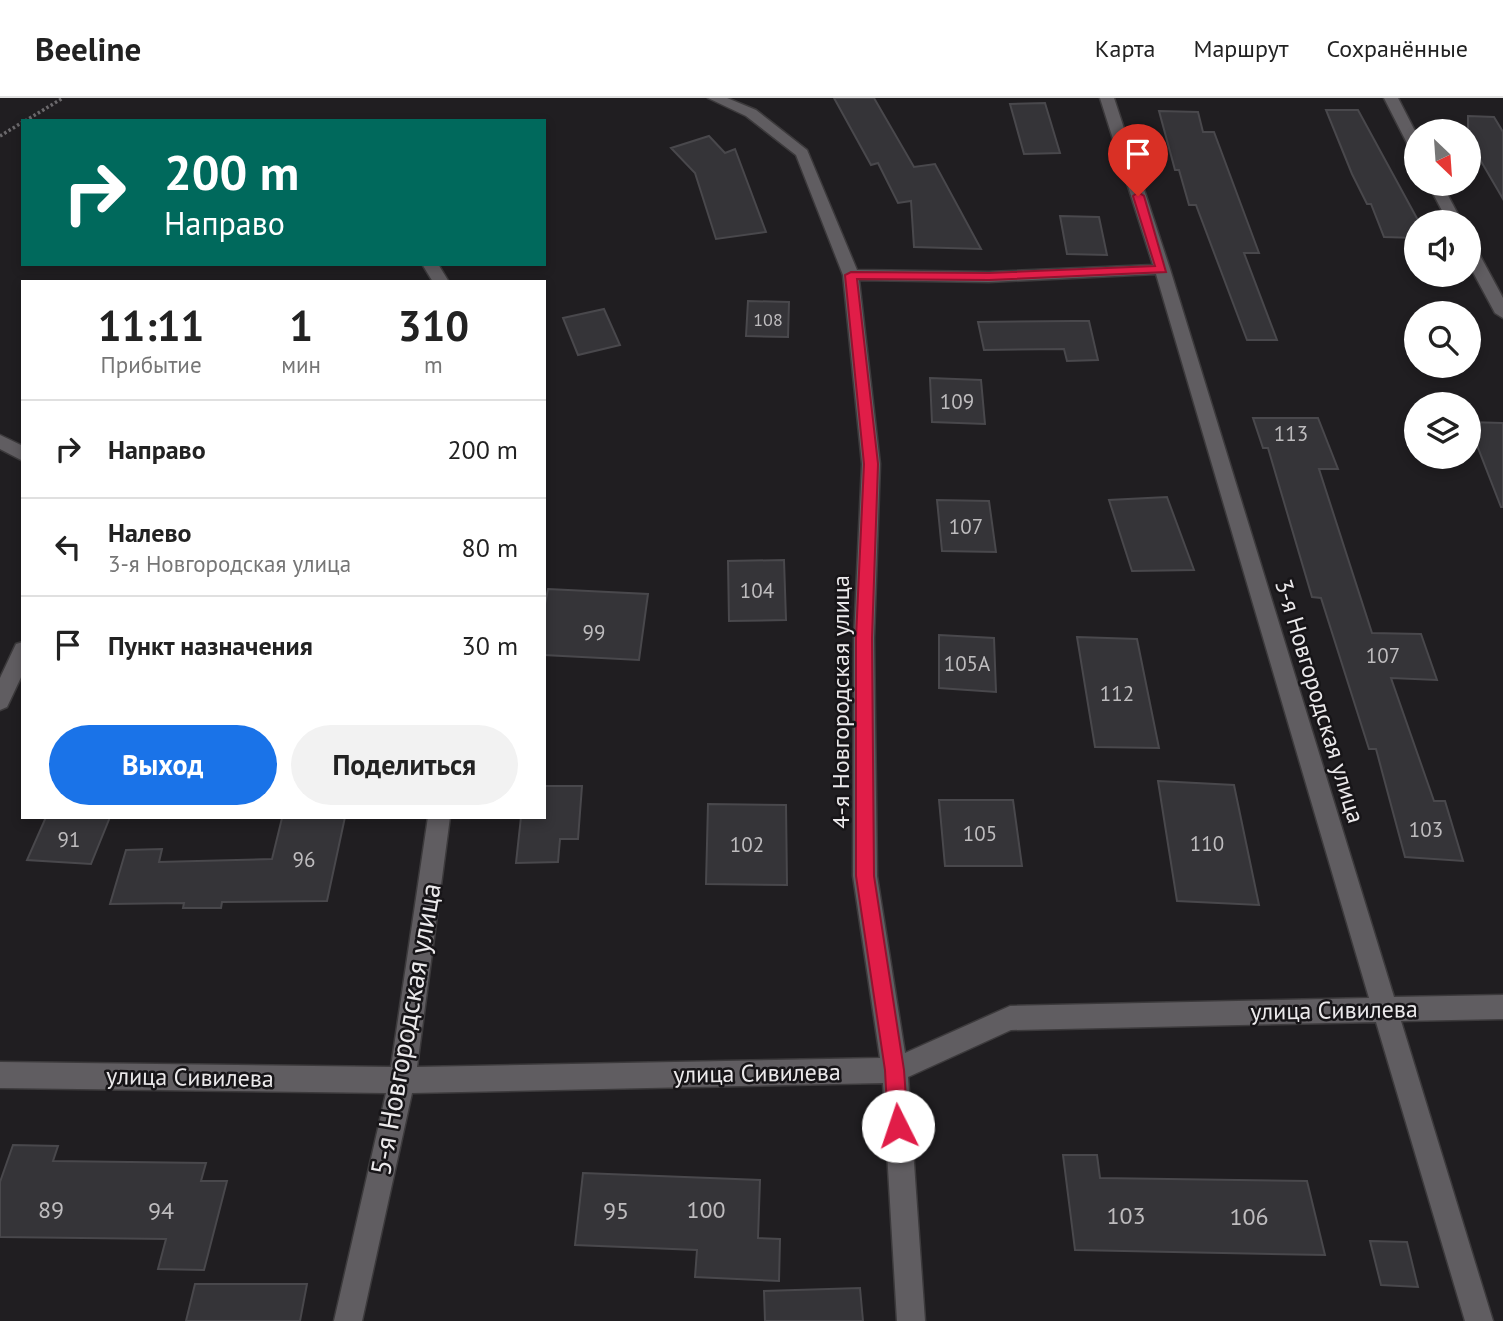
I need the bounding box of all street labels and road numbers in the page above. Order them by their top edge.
street label: 4-я Новгородская улица [825,575,856,829]
street label: 3-я Новгородская улица [1268,575,1372,827]
street label: 5-я Новгородская улица [361,880,449,1178]
street label: улица Сивилева [1250,993,1418,1027]
street label: улица Сивилева [673,1056,841,1090]
street label: улица Сивилева [106,1060,274,1094]

